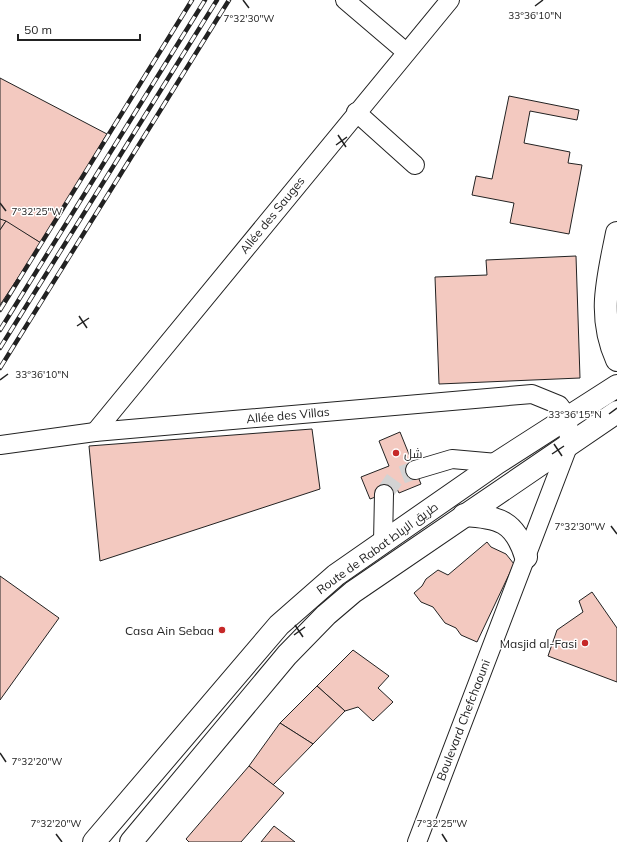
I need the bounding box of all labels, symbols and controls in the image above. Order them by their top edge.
text: 33°36'10"N [508,9,562,22]
text: 7°32'30"W [224,12,274,25]
scale bar [18,16,140,42]
text: 50 m [24,22,52,37]
street label: Allée des Sauges [236,173,308,257]
text: 7°32'25"W [12,205,62,218]
text: 33°36'10"N [15,368,69,381]
street label: Allée des Villas [246,404,330,426]
text: 33°36'15"N [548,408,602,421]
place label: شل [404,446,422,461]
marker: شل [391,448,401,458]
street label: Route de Rabat طريق الرباط [313,499,441,597]
text: 7°32'30"W [555,520,605,533]
place label: Casa Ain Sebaa [125,623,214,638]
marker: Casa Ain Sebaa [217,625,227,635]
place label: Masjid al-Fasi [500,636,577,651]
marker: Masjid al-Fasi [580,638,590,648]
street label: Boulevard Chefchaouni [433,657,493,783]
text: 7°32'20"W [12,755,62,768]
text: 7°32'20"W [31,817,81,830]
text: 7°32'25"W [417,817,467,830]

